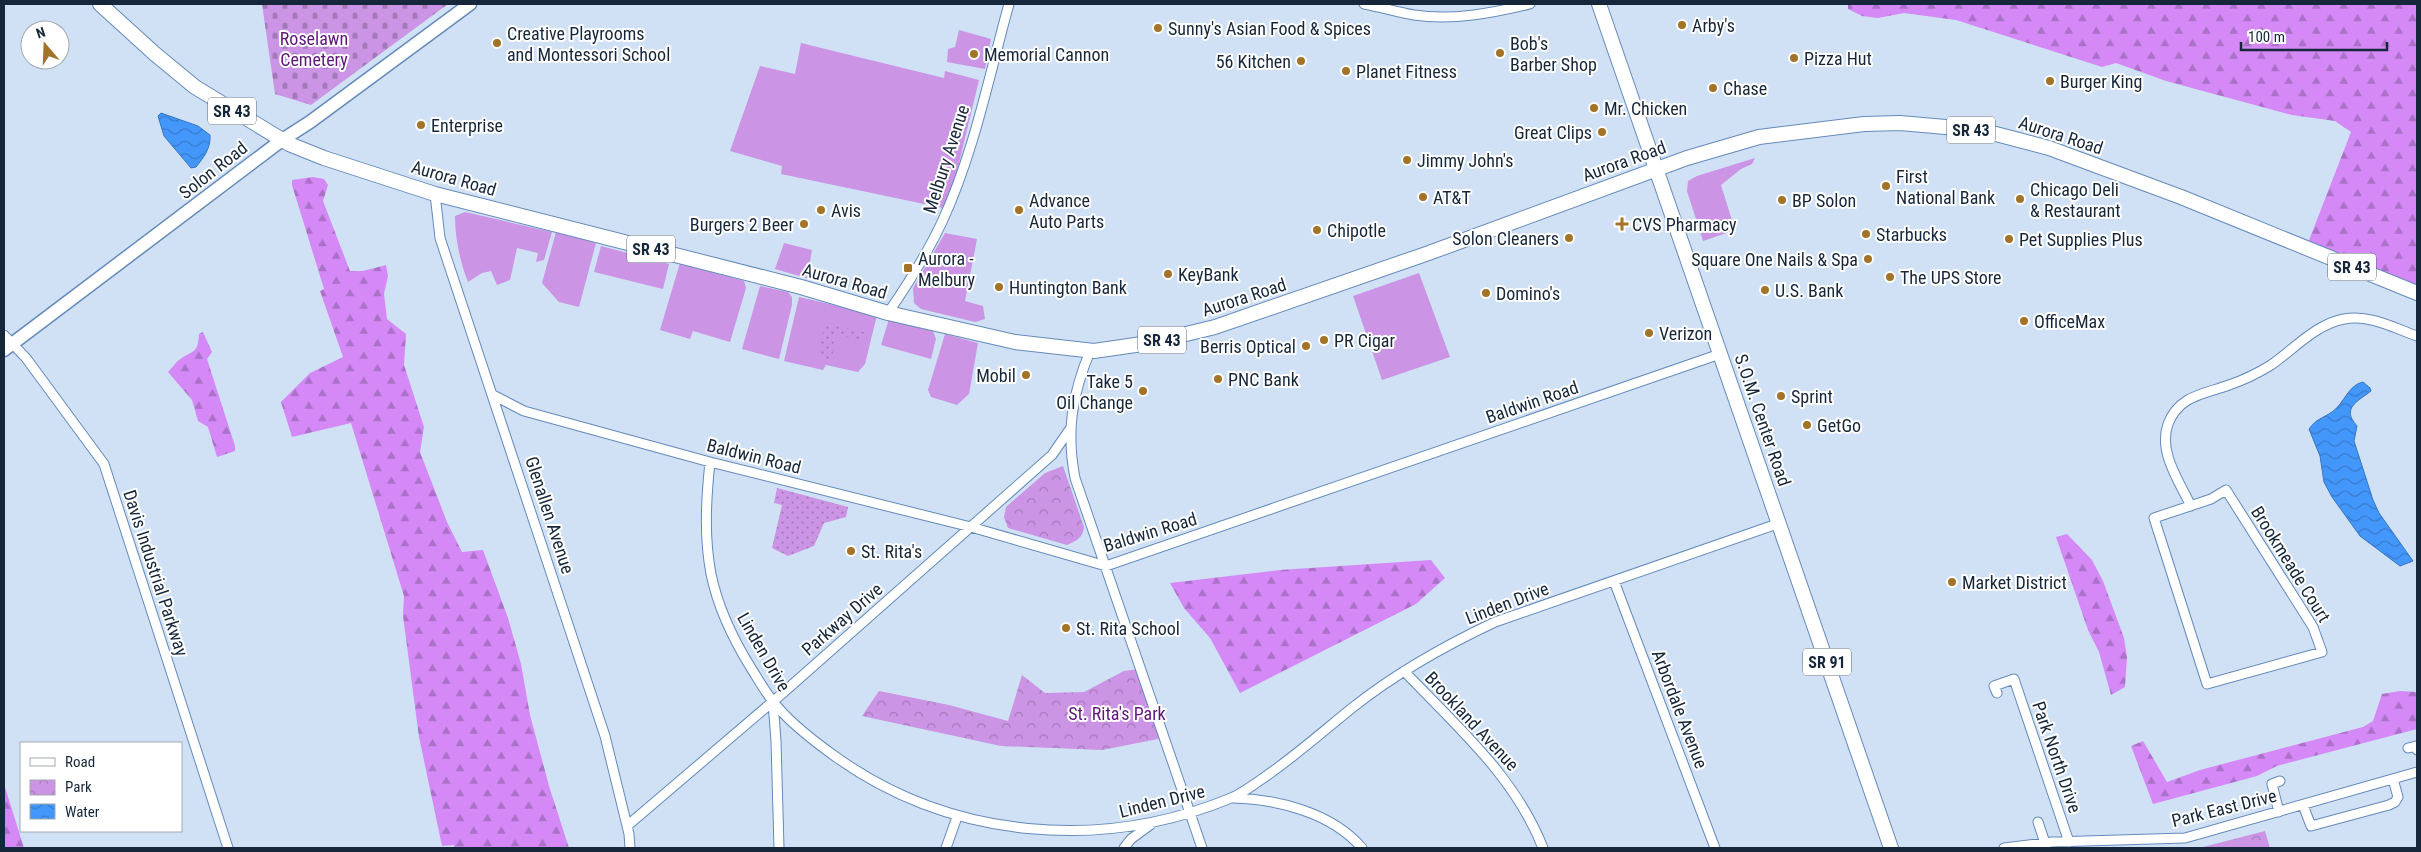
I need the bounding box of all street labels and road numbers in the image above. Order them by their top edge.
road number: SR 43 [208,98,256,124]
street label: Melbury Avenue [919,102,973,216]
street label: Aurora Road [2016,112,2106,158]
road number: SR 43 [1947,116,1995,144]
street label: Aurora Road [1579,136,1669,186]
street label: Solon Road [175,137,251,203]
street label: Aurora Road [409,156,499,200]
road number: SR 43 [627,235,675,262]
road number: SR 43 [2328,253,2376,280]
street label: Aurora Road [800,259,890,303]
street label: Aurora Road [1199,274,1289,320]
road number: SR 43 [1138,326,1186,354]
street label: S.O.M. Center Road [1731,351,1795,489]
street label: Baldwin Road [1483,376,1581,428]
street label: Baldwin Road [705,434,803,478]
street label: Glenallen Avenue [521,454,579,576]
street label: Davis Industrial Parkway [119,487,193,659]
street label: Brookmeade Court [2247,502,2335,626]
street label: Baldwin Road [1101,508,1199,556]
street label: Parkway Drive [797,578,887,660]
street label: Linden Drive [1462,578,1552,628]
street label: Linden Drive [733,609,795,695]
street label: Arbordale Avenue [1648,647,1712,771]
road number: SR 91 [1803,649,1851,676]
street label: Brookland Avenue [1421,667,1523,775]
street label: Park North Drive [2028,699,2086,815]
street label: Linden Drive [1117,780,1207,822]
street label: Park East Drive [2169,785,2279,831]

